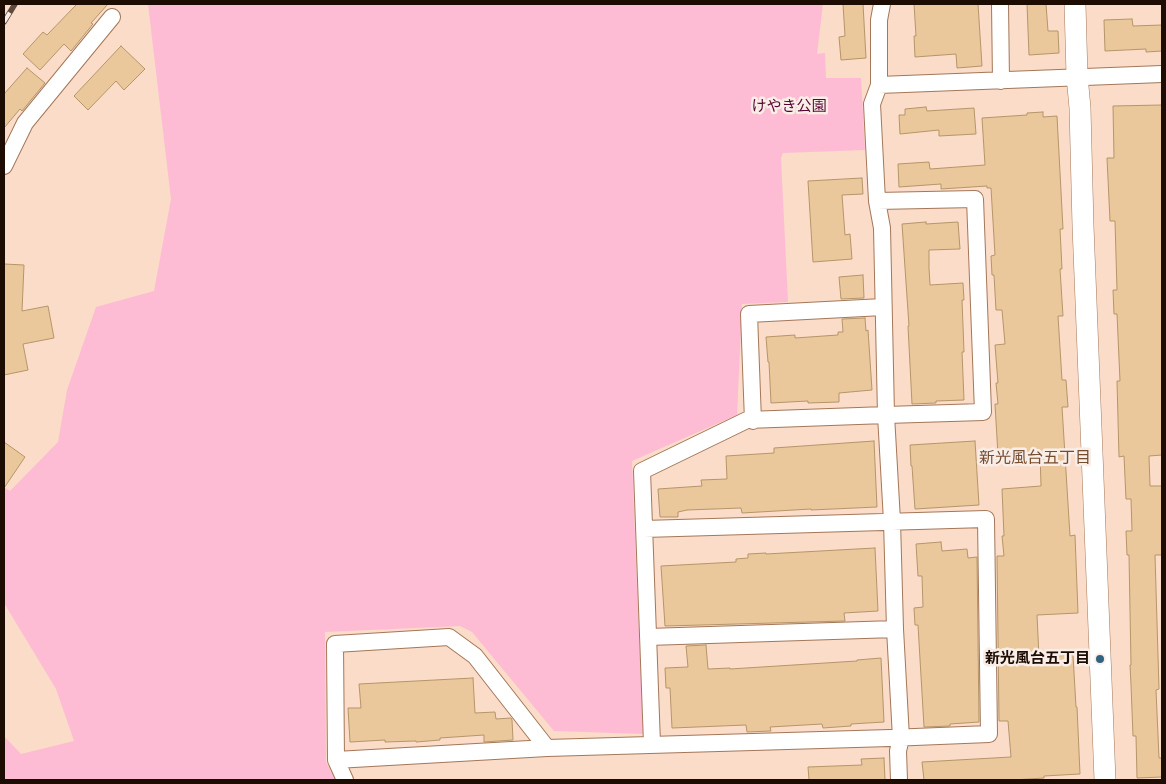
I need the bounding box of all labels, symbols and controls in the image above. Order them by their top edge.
park label: けやき公園 [752,98,826,116]
district label: 新光風台五丁目 [979,449,1091,469]
place label: 新光風台五丁目 [985,650,1090,668]
marker: 新光風台五丁目 [1094,653,1106,665]

